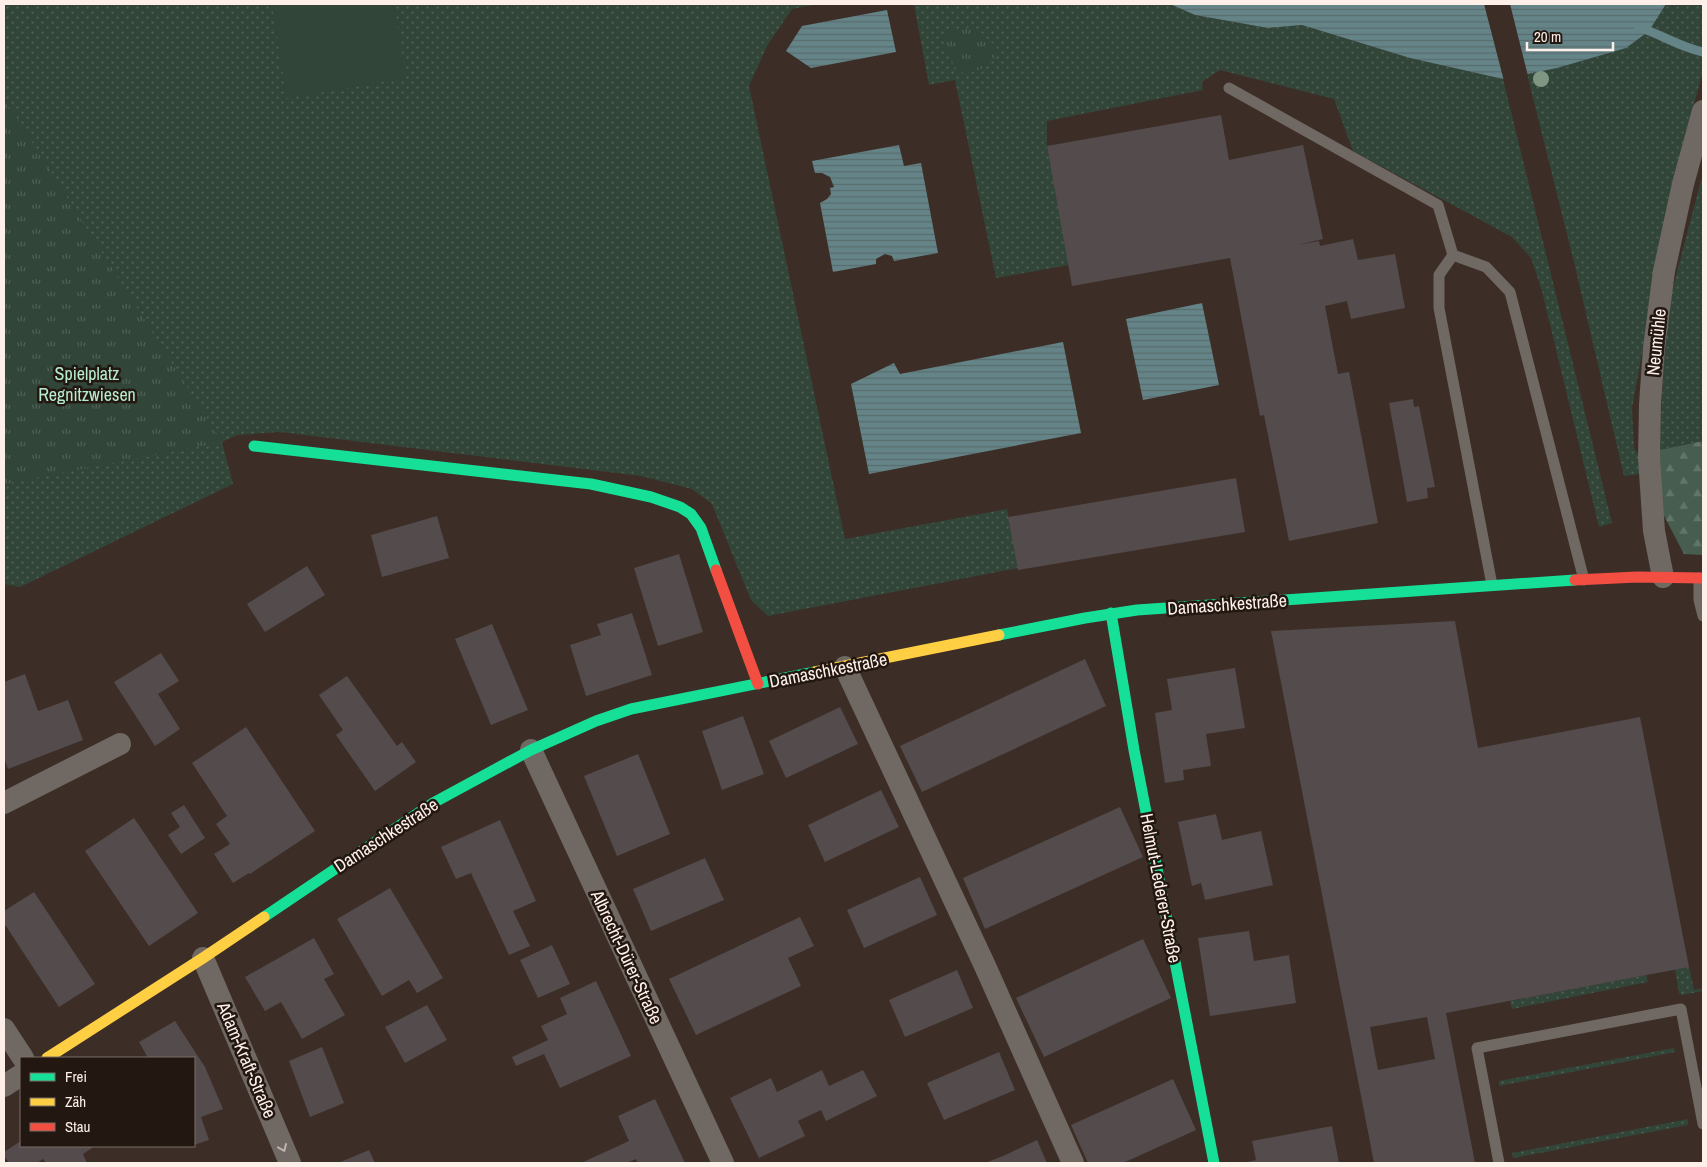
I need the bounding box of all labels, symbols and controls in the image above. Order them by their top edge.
scale bar [1527,20,1613,52]
text: 20 m [1534,26,1561,47]
street label: Neumühle [1640,307,1672,377]
park label: Spielplatz Regnitzwiesen [38,361,136,407]
street label: Damaschkestraße [1166,587,1288,621]
street label: Damaschkestraße [767,646,889,694]
street label: Damaschkestraße [329,792,443,878]
street label: Helmut-Lederer-Straße [1134,811,1188,965]
street label: Albrecht-Dürer-Straße [585,885,669,1028]
street label: Adam-Kraft-Straße [211,997,283,1122]
legend [20,1057,195,1147]
text: Frei [65,1066,87,1087]
text: Zäh [65,1091,86,1112]
text: Stau [65,1116,90,1137]
one-way arrow [277,1143,288,1152]

